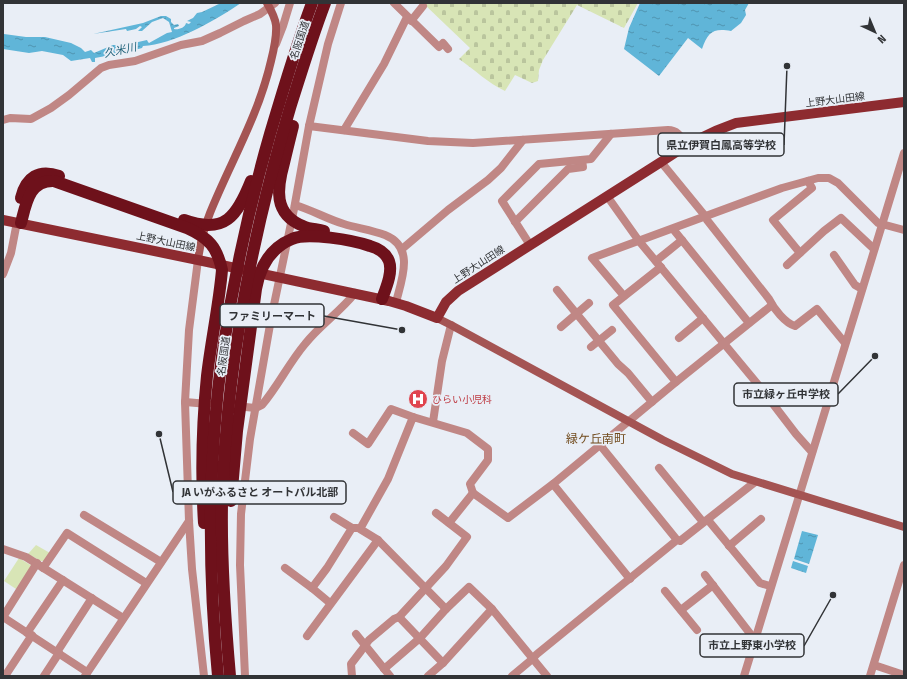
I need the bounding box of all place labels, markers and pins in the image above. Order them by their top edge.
callout: 県立伊賀白鳳高等学校 [658,133,784,156]
callout: ファミリーマート [220,304,324,327]
callout: 市立緑ヶ丘中学校 [734,383,838,406]
hospital icon: ひらい小児科 [407,388,429,410]
place label: ひらい小児科 [432,394,492,406]
callout: JA いがふるさと オートパル北部 [173,481,346,504]
callout: 市立上野東小学校 [700,634,804,657]

